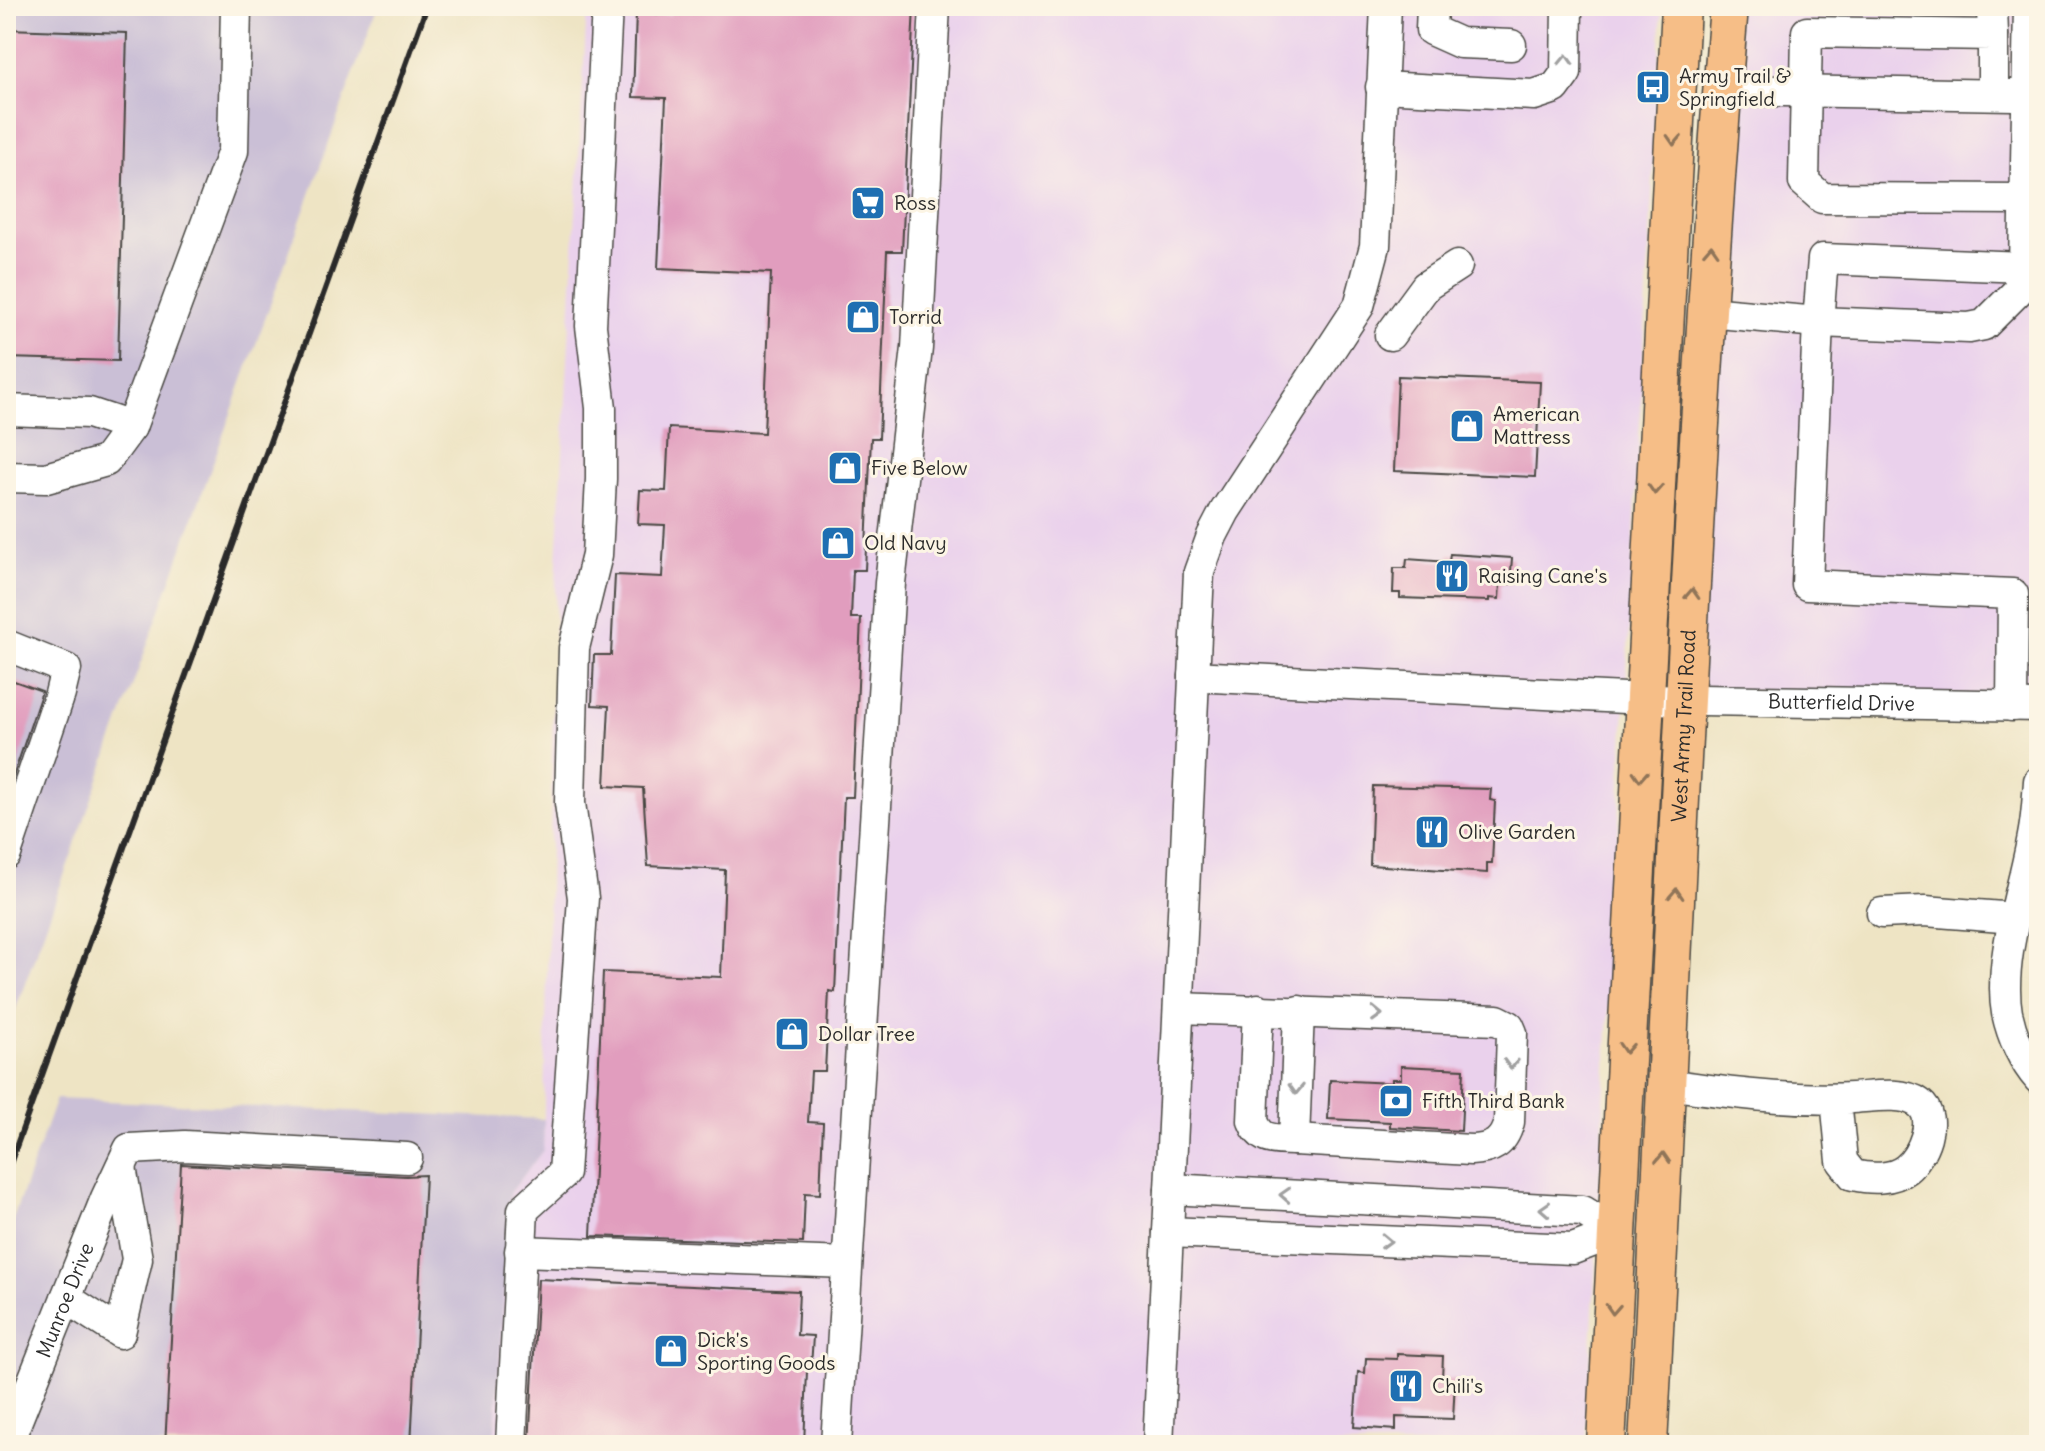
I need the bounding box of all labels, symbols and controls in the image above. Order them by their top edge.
one-way arrow [1557,53,1574,66]
place label: Army Trail & Springfield [1679,63,1791,111]
bus stop icon: Army Trail & Springfield [1634,68,1672,106]
one-way arrow [1666,134,1683,147]
supermarket icon: Ross [849,184,887,222]
place label: Ross [894,190,936,215]
one-way arrow [1702,243,1719,256]
shop icon: Torrid [844,298,882,336]
place label: Torrid [889,304,942,329]
place label: American Mattress [1493,401,1580,449]
shop icon: American Mattress [1448,407,1486,445]
shop icon: Five Below [826,449,864,487]
place label: Five Below [871,455,968,480]
one-way arrow [1647,483,1664,496]
shop icon: Old Navy [819,524,857,562]
place label: Old Navy [864,530,947,555]
restaurant icon: Raising Cane's [1433,557,1471,595]
place label: Raising Cane's [1478,563,1607,588]
one-way arrow [1683,587,1700,600]
street label: West Army Trail Road [1666,629,1701,823]
street label: Butterfield Drive [1768,688,1915,716]
one-way arrow [1631,770,1648,783]
restaurant icon: Olive Garden [1413,813,1451,851]
place label: Olive Garden [1458,819,1576,844]
one-way arrow [1668,887,1685,900]
one-way arrow [1371,1005,1384,1022]
shop icon: Dollar Tree [773,1015,811,1053]
place label: Dollar Tree [818,1021,915,1046]
one-way arrow [1617,1042,1634,1055]
one-way arrow [1502,1058,1520,1071]
bank icon: Fifth Third Bank [1377,1082,1415,1120]
one-way arrow [1287,1083,1304,1096]
place label: Fifth Third Bank [1422,1088,1565,1113]
one-way arrow [1655,1151,1672,1164]
one-way arrow [1278,1186,1291,1203]
one-way arrow [1538,1200,1551,1217]
one-way arrow [1380,1232,1393,1249]
street label: Munroe Drive [30,1239,99,1361]
one-way arrow [1604,1304,1621,1316]
place label: Dick's Sporting Goods [697,1327,835,1375]
shop icon: Dick's Sporting Goods [652,1332,690,1370]
restaurant icon: Chili's [1387,1367,1425,1405]
place label: Chili's [1432,1373,1483,1398]

